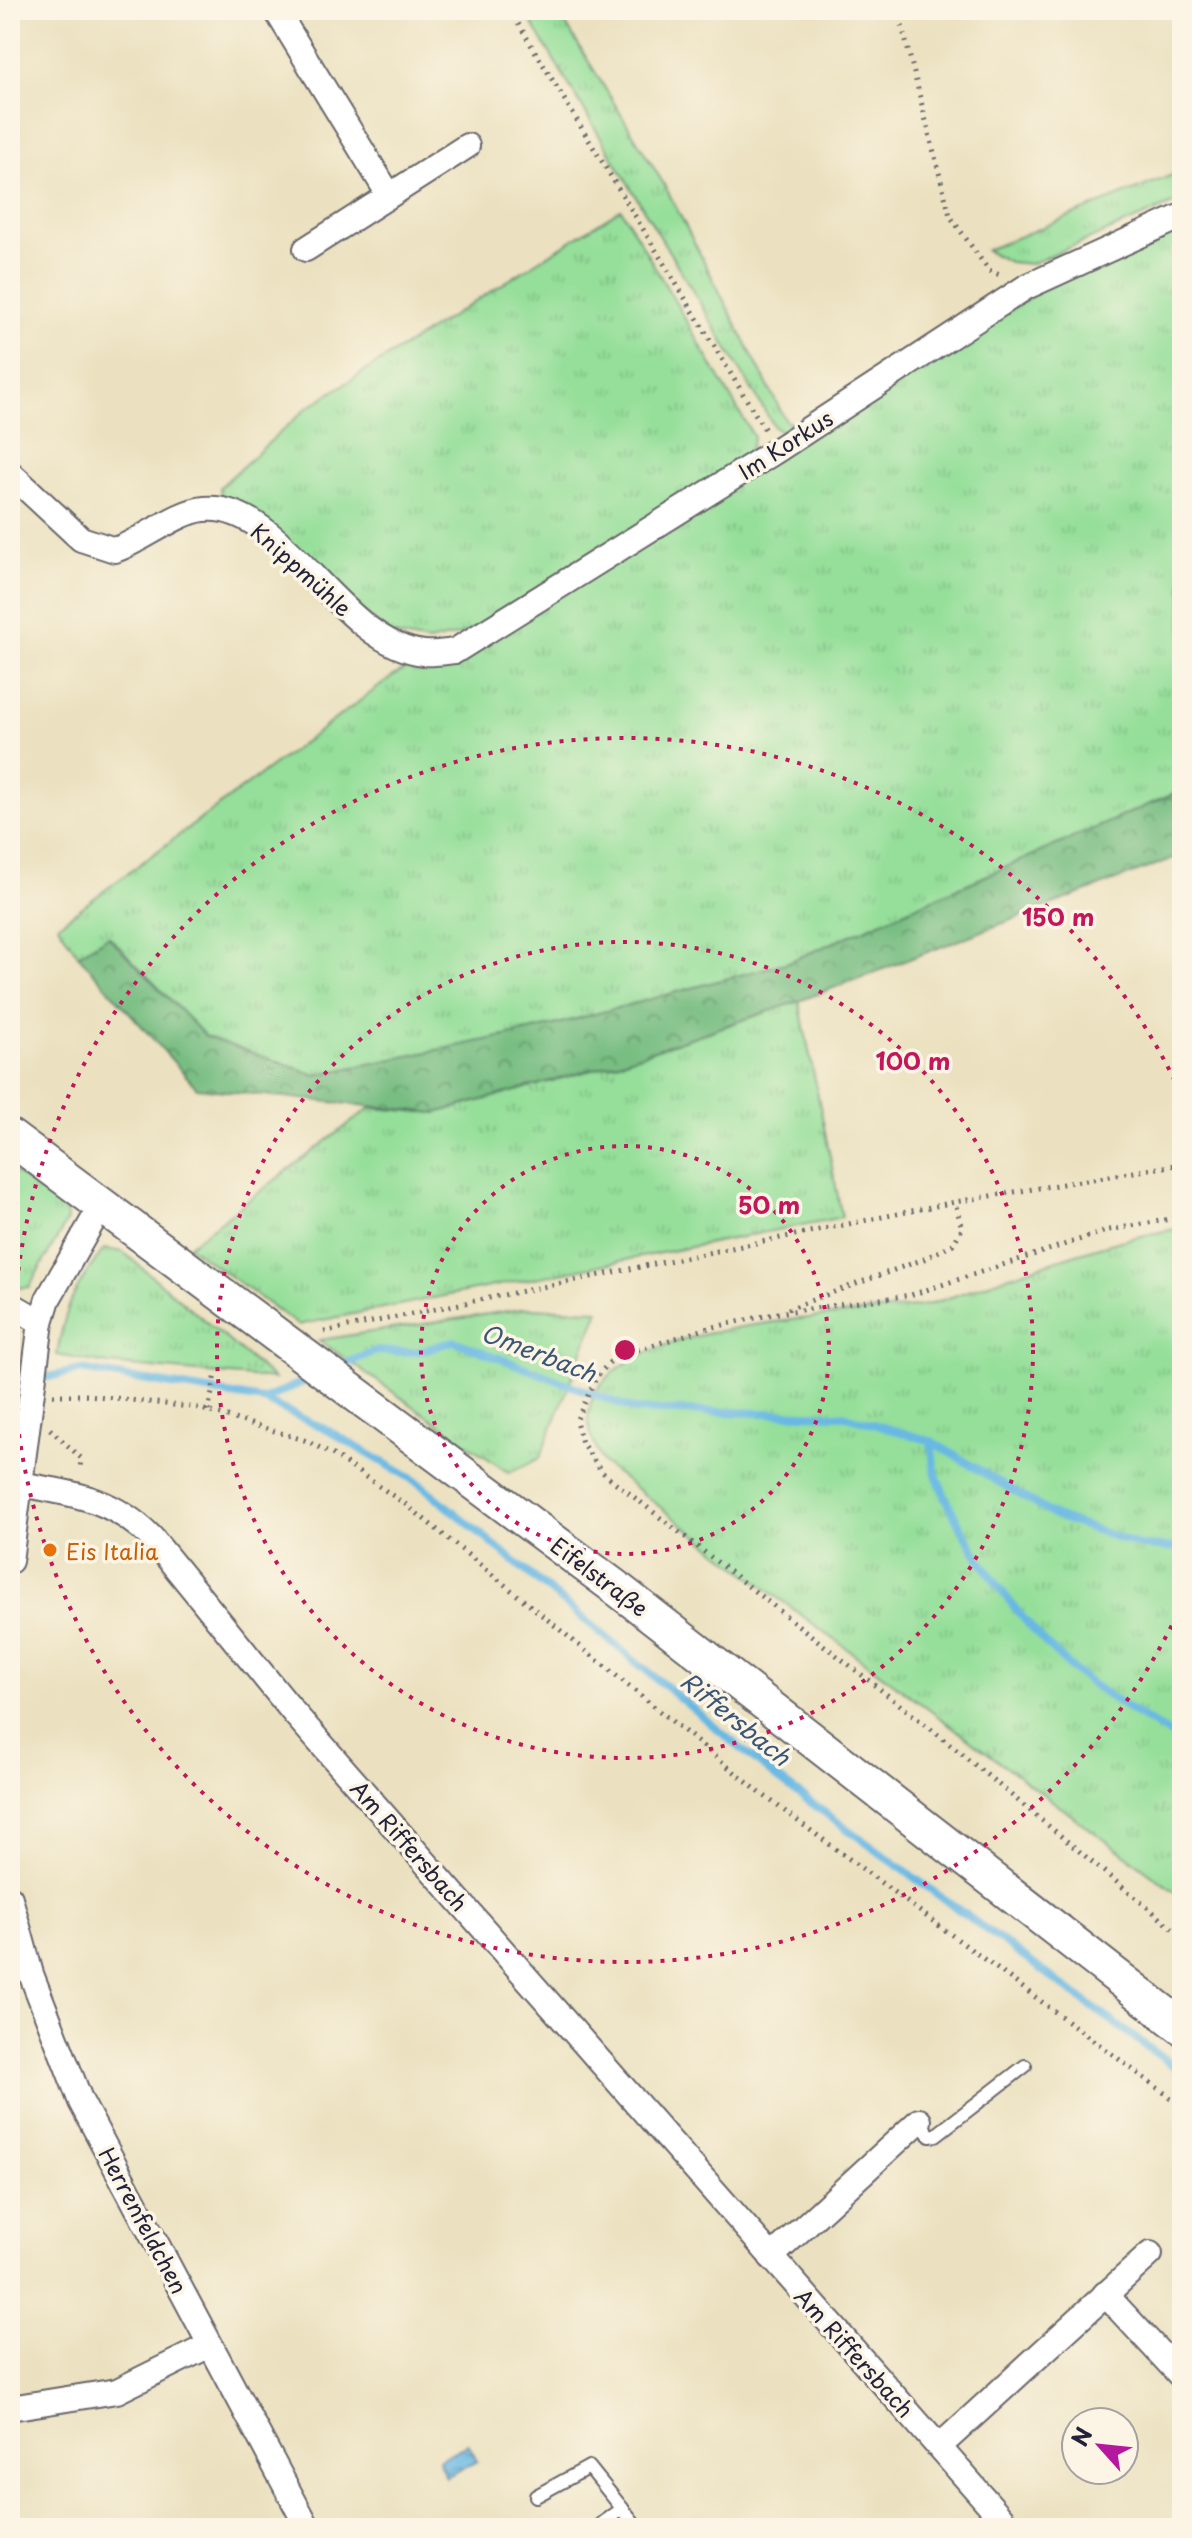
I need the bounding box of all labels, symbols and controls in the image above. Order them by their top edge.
street label: Im Korkus [731,401,839,487]
street label: Knippmühle [244,515,360,623]
text: 150 m [1022,898,1094,934]
text: 100 m [876,1042,950,1078]
text: 50 m [738,1186,800,1222]
water label: Omerbach [476,1314,603,1391]
centre of rings [611,1336,639,1364]
street label: Eifelstraße [544,1528,656,1624]
place label: Eis Italia [66,1534,159,1567]
marker: Eis Italia [41,1541,59,1559]
water label: Riffersbach [673,1662,799,1774]
street label: Am Riffersbach [344,1772,476,1918]
street label: Herrenfeldchen [91,2141,197,2299]
street label: Am Riffersbach [788,2280,922,2424]
north arrow [1060,2406,1140,2486]
text: N [1062,2421,1100,2451]

